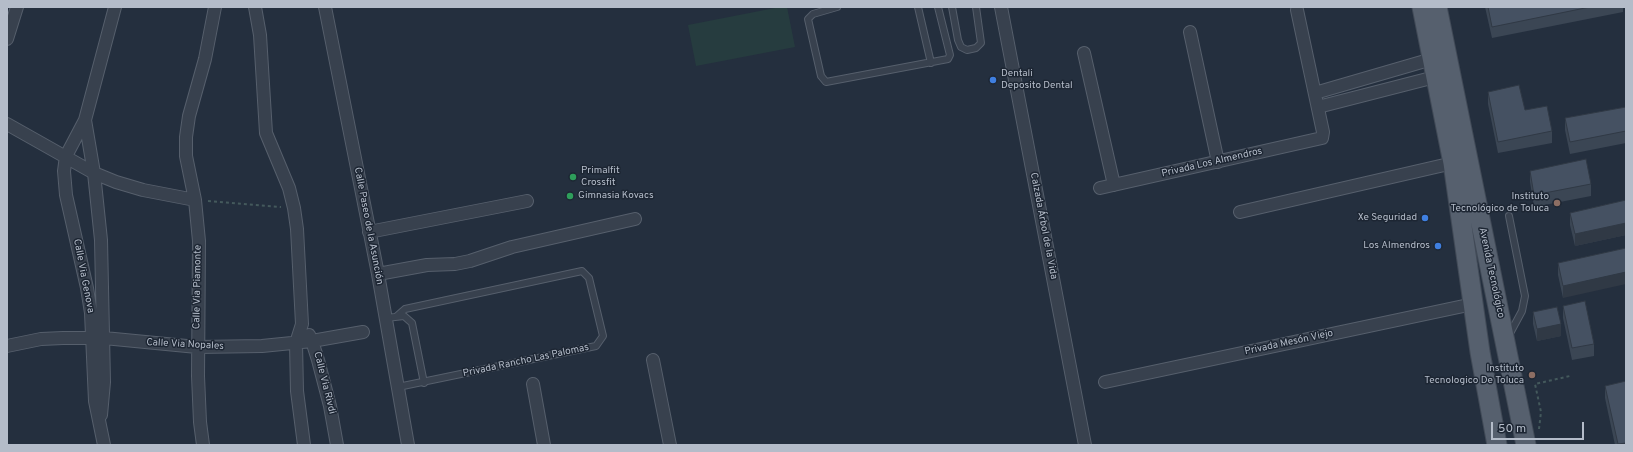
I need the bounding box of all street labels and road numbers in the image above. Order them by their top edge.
street label: Privada Los Almendros [1160,146,1264,180]
street label: Calle Paseo de la Asunción [351,166,385,286]
street label: Calzada Árbol de la Vida [1027,172,1059,280]
street label: Avenida Tecnológico [1476,227,1506,319]
street label: Calle Via Genova [70,238,96,314]
street label: Calle Via Piamonte [191,245,205,329]
street label: Privada Mesón Viejo [1244,328,1334,358]
street label: Calle Via Nopales [146,337,224,353]
street label: Privada Rancho Las Palomas [462,342,590,380]
street label: Calle Via Rivdi [310,351,338,415]

